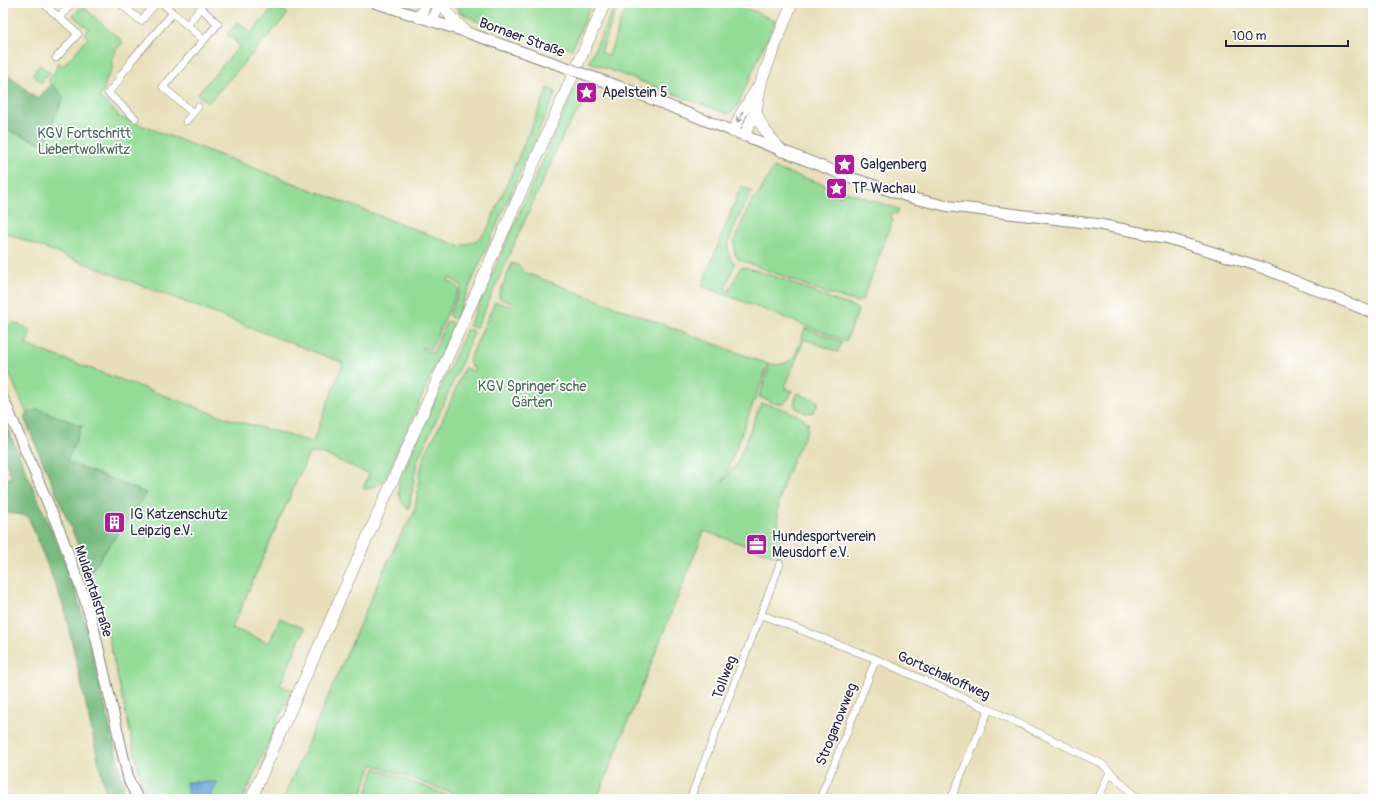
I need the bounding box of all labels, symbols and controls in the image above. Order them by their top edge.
street label: Bornaer Straße [477,14,567,61]
scale bar [1226,22,1348,48]
text: 100 m [1232,29,1267,44]
place icon: Apelstein 5 [573,79,599,105]
place label: Apelstein 5 [602,84,668,101]
one-way arrow [736,111,743,123]
park label: KGV Fortschritt Liebertwolkwitz [37,125,131,158]
place icon: Galgenberg [832,151,858,177]
place label: Galgenberg [860,156,927,173]
place icon: TP Wachau [824,175,850,201]
place label: TP Wachau [852,180,916,197]
park label: KGV Springer´sche Gärten [478,378,586,411]
place label: IG Katzenschutz Leipzig e.V. [130,506,228,539]
building icon: IG Katzenschutz Leipzig e.V. [102,509,128,535]
place label: Hundesportverein Meusdorf e.V. [772,528,876,561]
office icon: Hundesportverein Meusdorf e.V. [744,531,770,557]
street label: Muldentalstraße [71,543,116,639]
street label: Gortschakoffweg [895,647,993,704]
street label: Tollweg [709,653,740,701]
street label: Stroganowweg [812,680,861,768]

